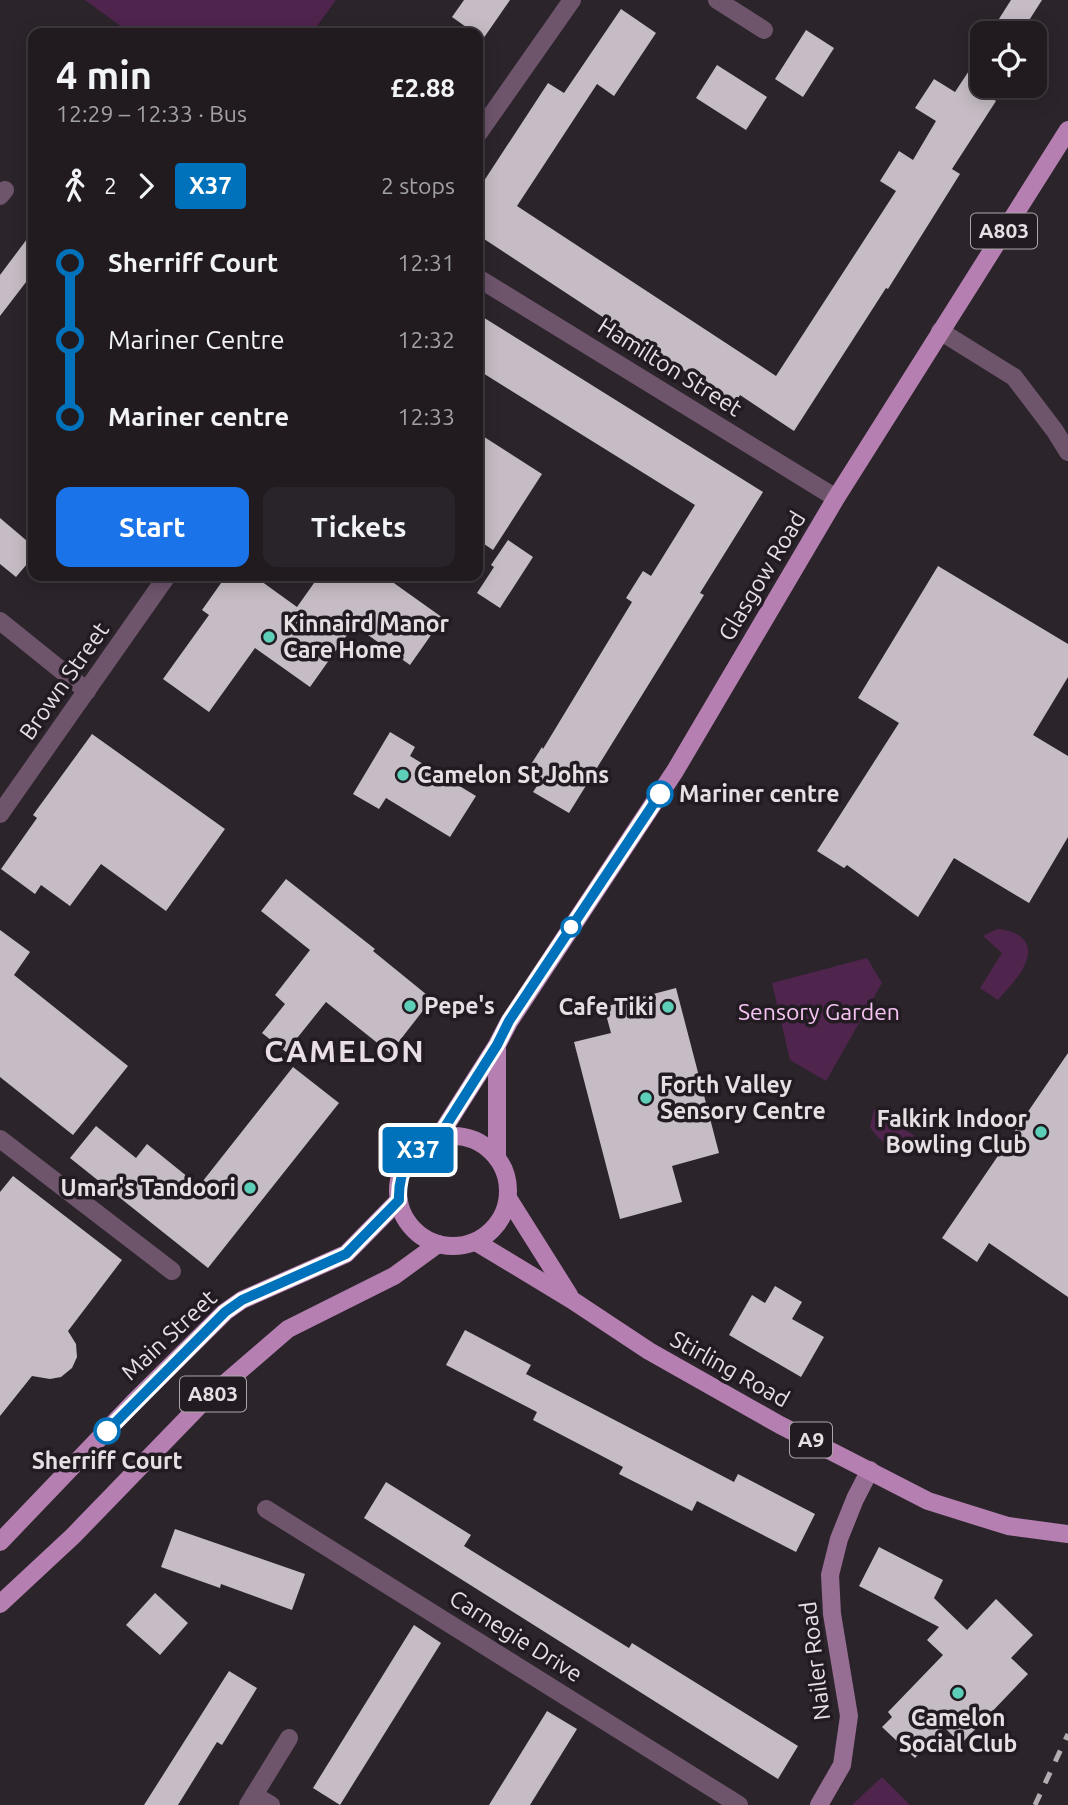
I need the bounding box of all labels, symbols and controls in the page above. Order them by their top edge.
map controls [970,21,1047,98]
button: locate [970,21,1047,98]
text: 4 min [56,54,152,96]
text: £2.88 [390,73,455,102]
text: 12:29 – 12:33 · Bus [56,101,247,126]
icon: walk [56,167,94,205]
icon: forward [127,167,165,205]
text: X37 [189,172,232,199]
text: 2 [104,173,117,198]
text: 2 stops [381,173,455,198]
road number: A803 [971,214,1037,248]
text: Sherriff Court [108,248,278,277]
text: 12:31 [397,250,455,275]
street label: Hamilton Street [594,312,747,421]
text: Mariner Centre [108,325,285,354]
text: 12:32 [397,327,455,352]
text: Mariner centre [108,402,289,431]
text: 12:33 [397,404,455,429]
button: Start [56,487,249,567]
button: Tickets [263,487,455,567]
street label: Glasgow Road [713,507,810,645]
place label: Kinnaird Manor Care Home [283,611,450,662]
street label: Brown Street [14,617,113,744]
marker: Kinnaird Manor Care Home [261,629,277,645]
place label: Camelon St Johns [417,762,609,787]
marker: Camelon St Johns [395,767,411,783]
marker: Mariner centre [647,781,673,807]
place label: Mariner centre [679,781,839,806]
unlabelled marker [561,917,581,937]
place label: Pepe's [424,993,495,1018]
place label: Cafe Tiki [558,994,654,1019]
marker: Pepe's [402,998,418,1014]
marker: Cafe Tiki [660,999,676,1015]
park label: Sensory Garden [738,999,900,1024]
district label: CAMELON [264,1034,426,1068]
place label: Forth Valley Sensory Centre [660,1072,826,1123]
marker: Forth Valley Sensory Centre [638,1090,654,1106]
place label: Falkirk Indoor Bowling Club [877,1106,1028,1157]
marker: Falkirk Indoor Bowling Club [1033,1124,1049,1140]
line badge: X37 [378,1127,458,1173]
text: X37 [397,1136,439,1163]
place label: Umar's Tandoori [61,1175,236,1200]
marker: Umar's Tandoori [242,1180,258,1196]
street label: Main Street [116,1285,221,1385]
street label: Stirling Road [667,1326,794,1411]
road number: A803 [180,1376,246,1412]
marker: Sherriff Court [94,1418,120,1444]
road number: A9 [790,1422,832,1458]
place label: Sherriff Court [32,1448,182,1473]
street label: Carnegie Drive [445,1585,587,1686]
street label: Nailer Road [795,1600,834,1722]
marker: Camelon Social Club [950,1685,966,1701]
place label: Camelon Social Club [899,1705,1017,1756]

